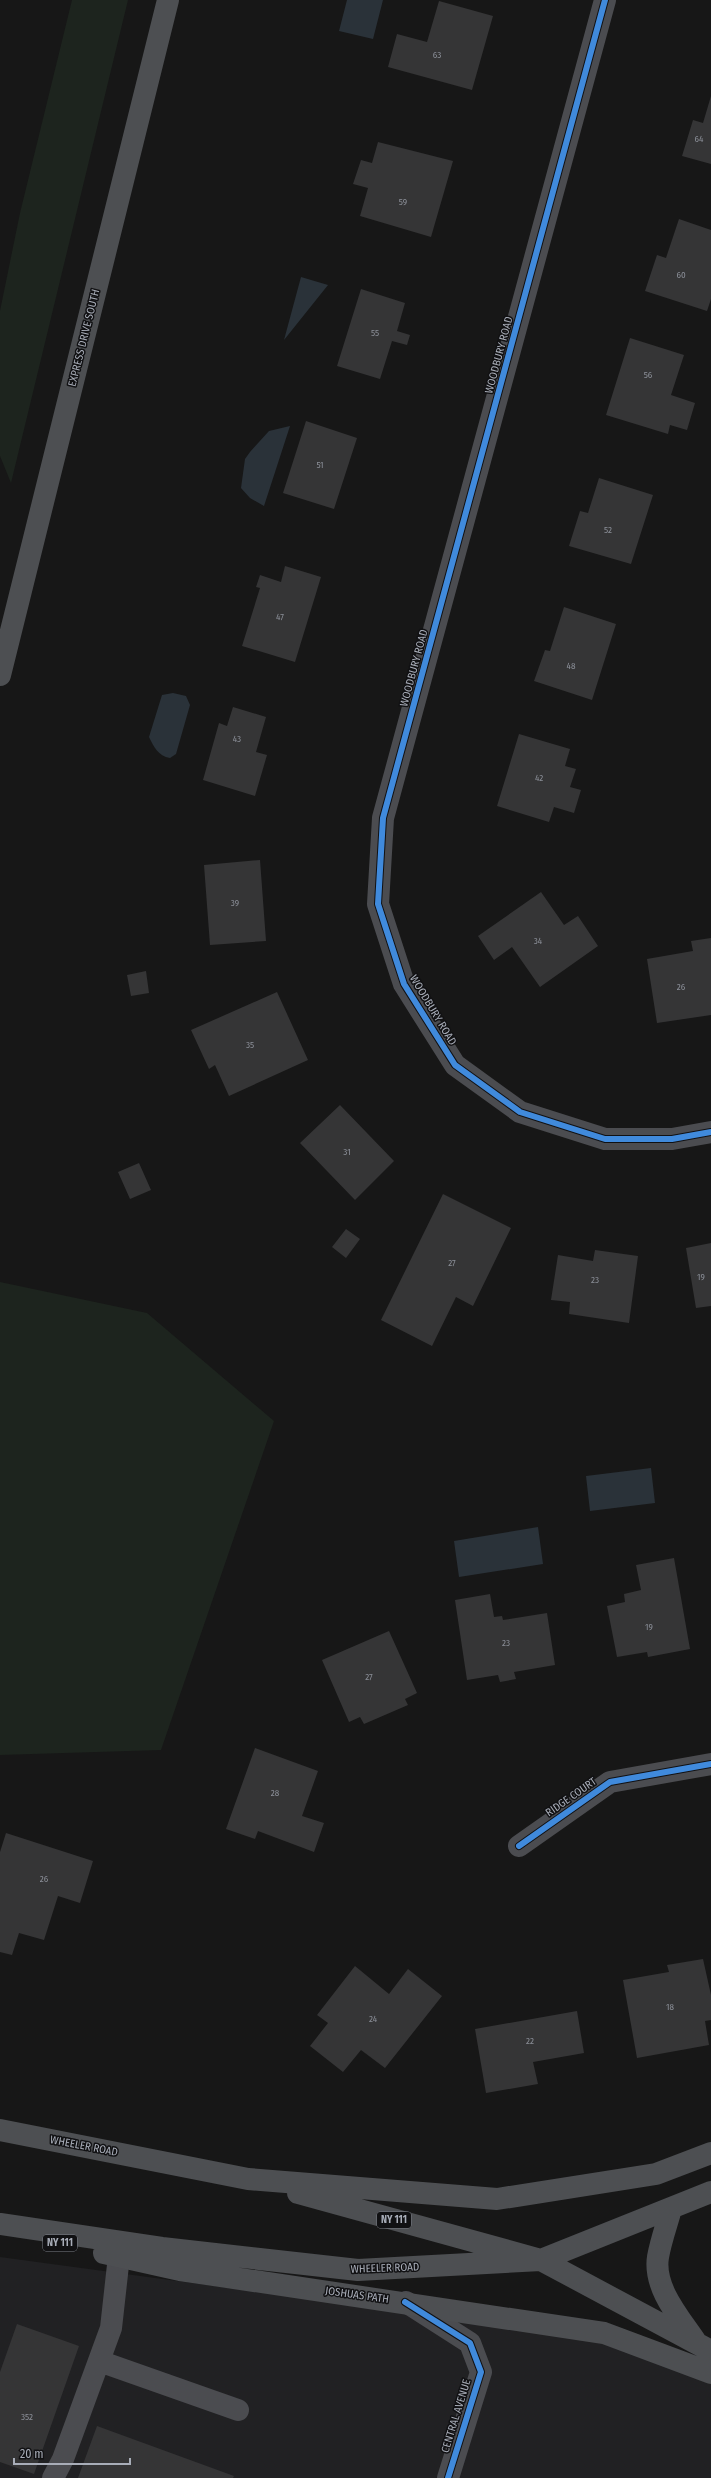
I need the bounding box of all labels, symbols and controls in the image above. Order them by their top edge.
house number: 63 [433,50,441,60]
house number: 64 [695,134,704,144]
house number: 59 [399,197,407,207]
house number: 60 [676,270,686,280]
street label: EXPRESS DRIVE SOUTH [66,288,102,388]
street label: WOODBURY ROAD [482,315,516,395]
house number: 55 [371,328,379,338]
house number: 56 [644,370,653,380]
house number: 51 [316,460,324,470]
house number: 52 [604,525,612,535]
house number: 47 [276,612,284,622]
street label: WOODBURY ROAD [397,628,431,708]
house number: 48 [567,661,576,671]
house number: 43 [233,734,241,744]
house number: 42 [535,773,543,783]
house number: 39 [231,898,239,908]
house number: 34 [534,936,543,946]
street label: WOODBURY ROAD [407,973,459,1047]
house number: 26 [677,982,686,992]
house number: 35 [246,1040,254,1050]
house number: 31 [343,1147,351,1157]
house number: 27 [448,1258,456,1268]
house number: 19 [697,1272,705,1282]
house number: 23 [591,1275,599,1285]
house number: 19 [645,1622,653,1632]
house number: 23 [502,1638,510,1648]
house number: 27 [365,1672,373,1682]
street label: RIDGE COURT [543,1774,600,1819]
house number: 28 [271,1788,280,1798]
house number: 26 [40,1874,49,1884]
house number: 18 [666,2002,675,2012]
house number: 24 [369,2014,378,2024]
house number: 22 [526,2036,534,2046]
street label: WHEELER ROAD [49,2133,119,2159]
road number: NY 111 [377,2212,411,2228]
road number: NY 111 [43,2235,77,2251]
street label: WHEELER ROAD [350,2260,420,2276]
street label: JOSHUAS PATH [324,2284,390,2306]
street label: CENTRAL AVENUE [439,2378,473,2454]
house number: 352 [21,2412,33,2422]
scale bar [14,2440,130,2466]
text: 20 m [20,2447,44,2461]

